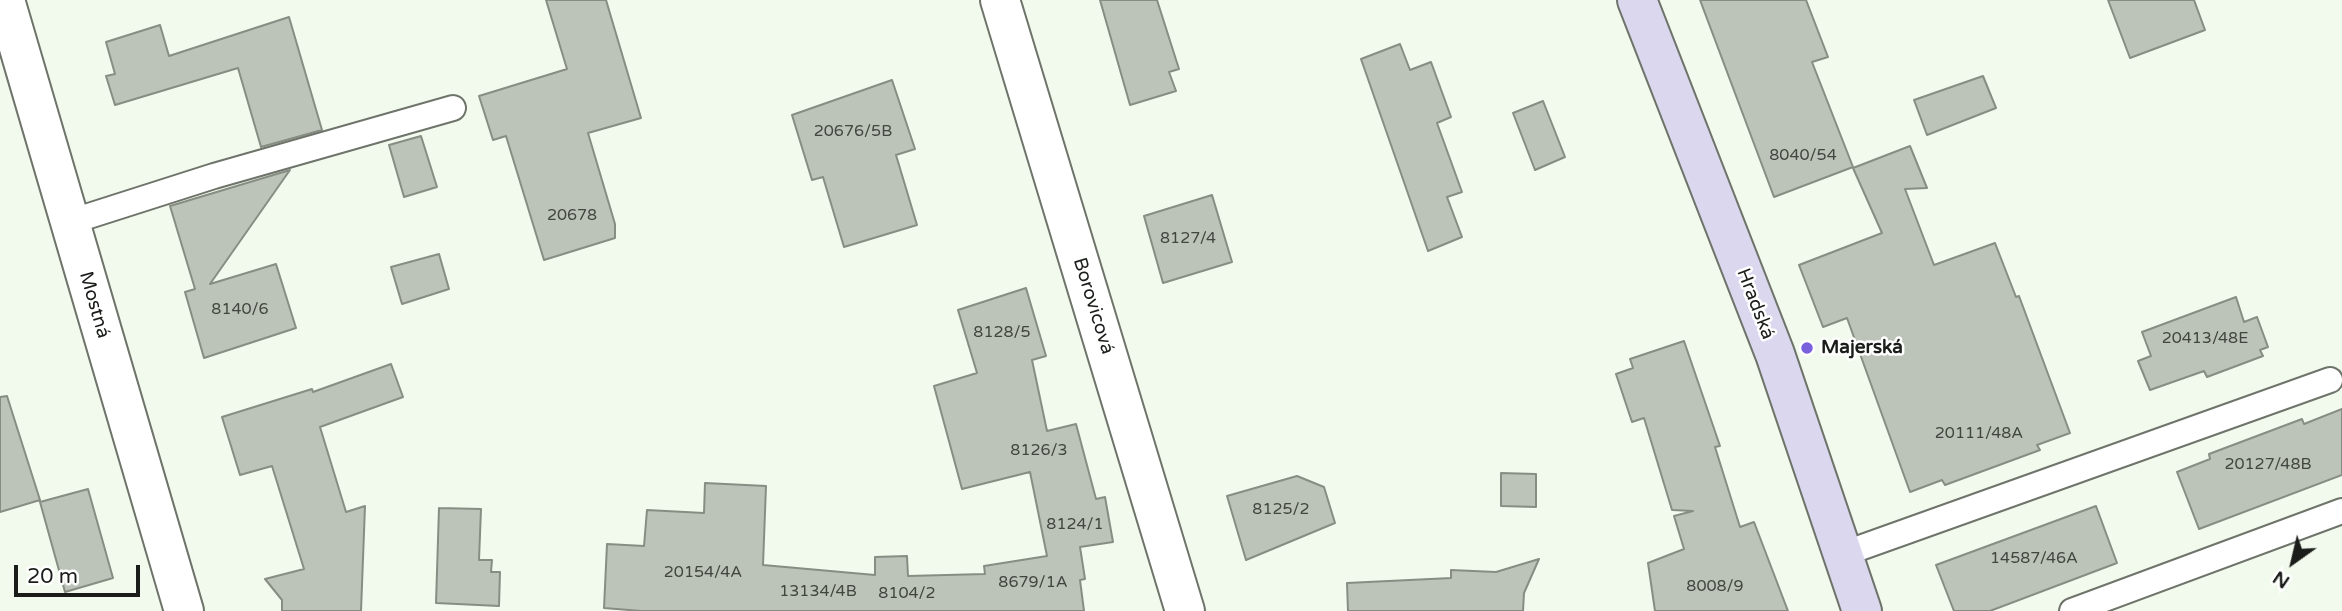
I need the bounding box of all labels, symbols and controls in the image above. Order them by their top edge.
house number: 20676/5B [814,122,892,142]
house number: 8040/54 [1769,146,1837,166]
house number: 20678 [547,206,597,226]
house number: 8127/4 [1160,229,1216,249]
street label: Borovicová [1067,255,1119,357]
street label: Hradská [1731,265,1779,343]
street label: Mostná [74,269,114,341]
house number: 8140/6 [211,300,269,320]
house number: 8128/5 [973,323,1031,343]
house number: 20413/48E [2162,329,2248,349]
place label: Majerská [1821,337,1903,359]
marker: Majerská [1799,340,1815,356]
house number: 20111/48A [1935,424,2023,444]
house number: 8126/3 [1010,441,1068,461]
house number: 20127/48B [2224,455,2312,475]
house number: 8125/2 [1252,500,1310,520]
house number: 8124/1 [1046,515,1104,535]
north arrow [2258,527,2328,597]
house number: 14587/46A [1990,549,2078,569]
scale bar [18,552,144,596]
house number: 20154/4A [664,563,742,583]
text: 20 m [27,564,78,589]
text: N [2269,566,2294,593]
house number: 8679/1A [998,573,1068,593]
house number: 8008/9 [1686,577,1744,597]
house number: 13134/4B [779,582,857,602]
house number: 8104/2 [878,584,936,604]

